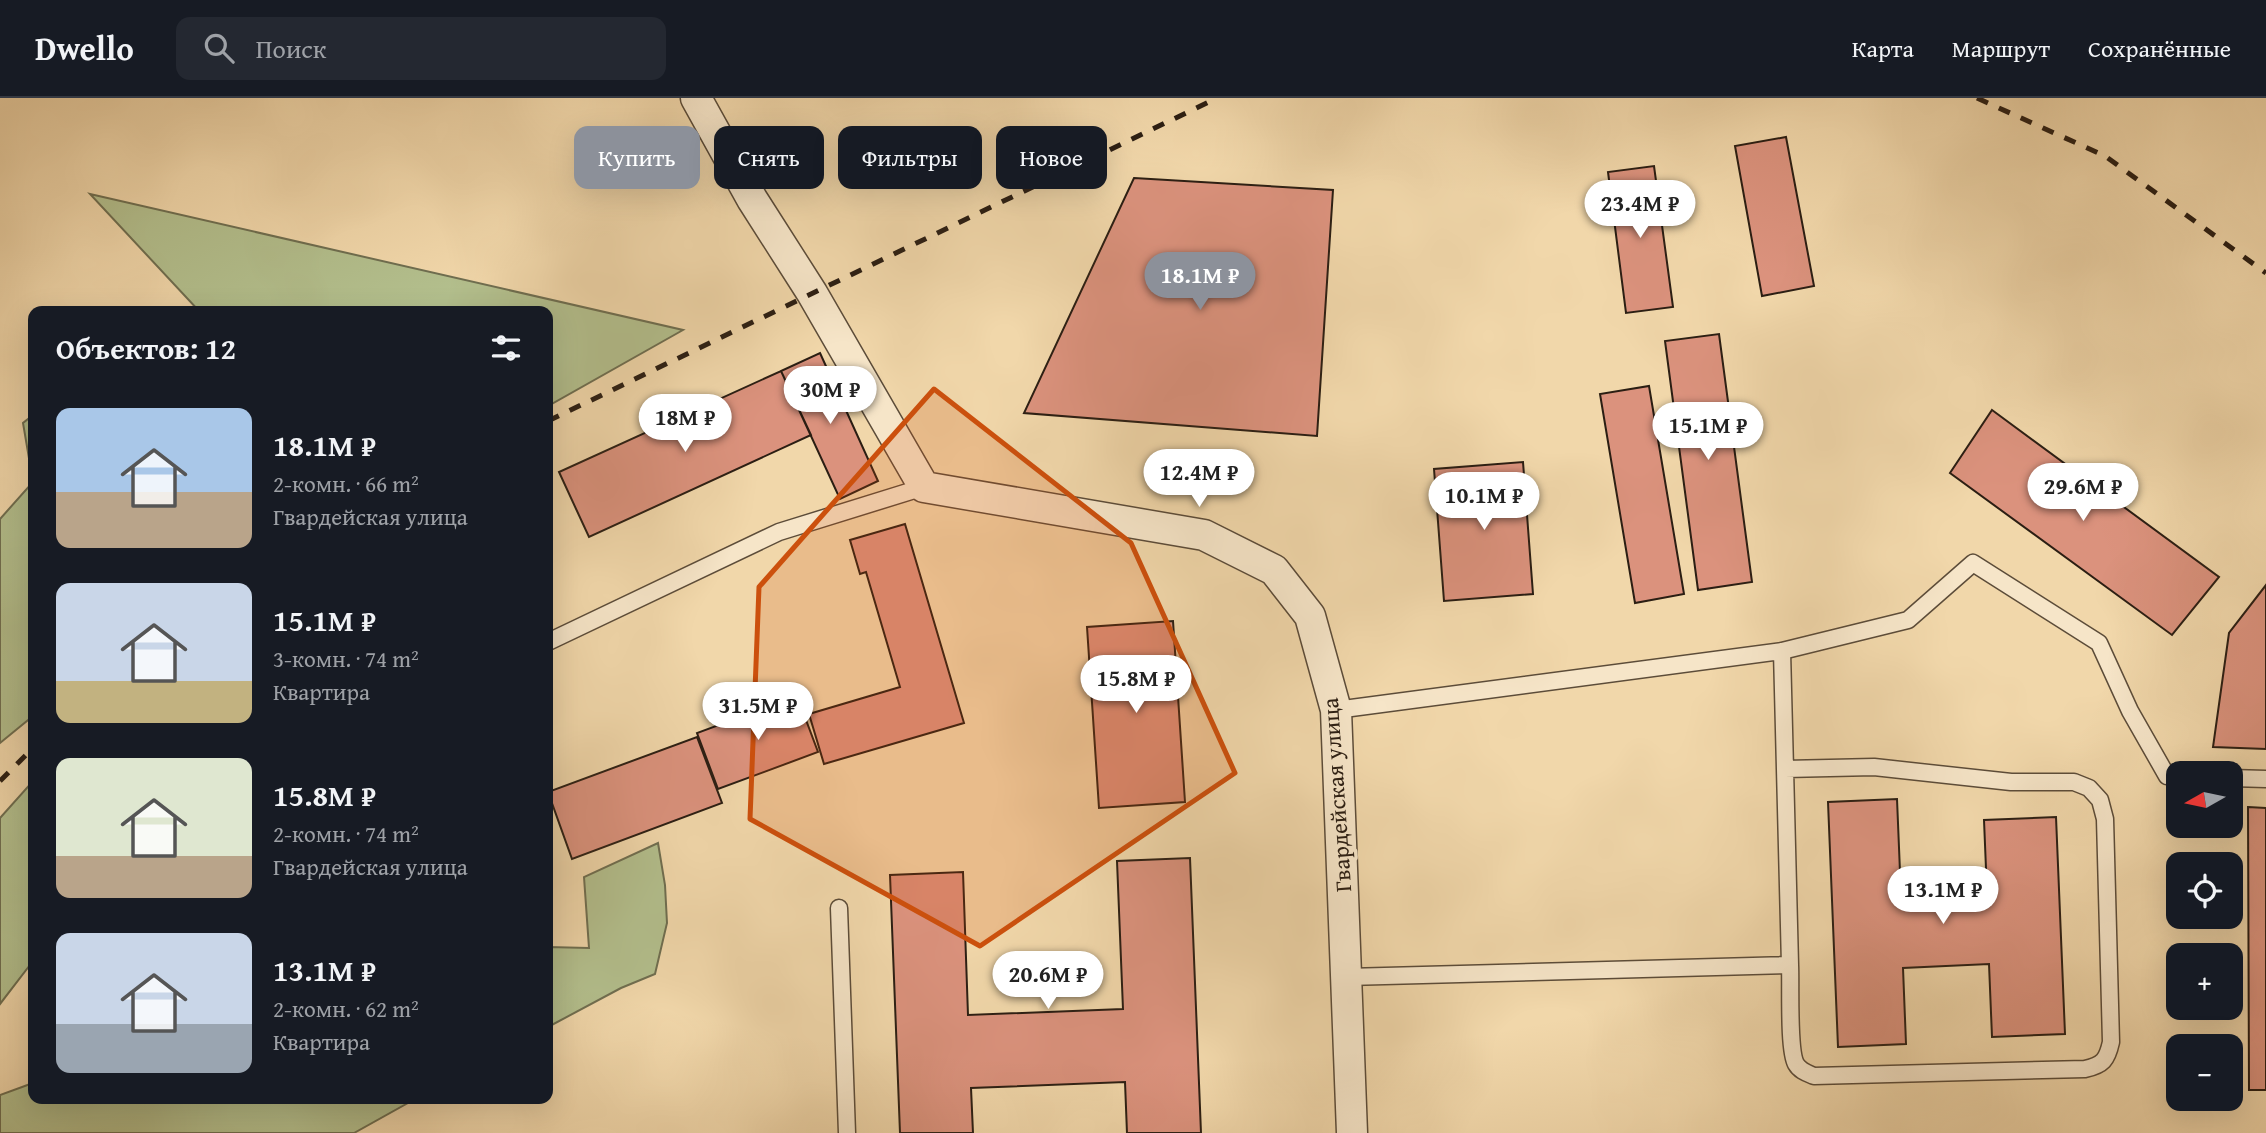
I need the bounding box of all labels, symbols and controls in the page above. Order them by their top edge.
search box [176,17,666,80]
text: Dwello [35,24,134,72]
icon: search [200,29,238,67]
text: Поиск [256,29,326,68]
text: Карта [1852,31,1914,66]
text: Маршрут [1952,31,2050,66]
text: Сохранённые [2088,31,2231,66]
chip: Купить [574,126,700,189]
chip: Снять [714,126,824,189]
chip: Фильтры [838,126,982,189]
chip: Новое [996,126,1107,189]
pin: 23.4M ₽ [1575,180,1705,240]
text: 23.4M ₽ [1600,186,1680,219]
pin: 18.1M ₽ [1135,252,1265,312]
text: 18.1M ₽ [1160,258,1240,291]
text: Объектов: 12 [56,326,236,370]
icon: filters [487,329,525,367]
pin: 30M ₽ [781,366,879,426]
text: 30M ₽ [800,372,860,405]
pin: 18M ₽ [636,394,734,454]
text: 18M ₽ [655,400,715,433]
pin: 15.1M ₽ [1643,402,1773,462]
text: 15.1M ₽ [1668,408,1748,441]
text: 18.1M ₽ [273,423,376,467]
icon: home [112,436,196,520]
pin: 12.4M ₽ [1134,450,1264,509]
text: 12.4M ₽ [1159,455,1239,488]
pin: 29.6M ₽ [2018,464,2148,523]
text: 2-комн. · 66 m² [273,467,419,500]
text: 29.6M ₽ [2043,469,2123,502]
pin: 10.1M ₽ [1419,472,1549,532]
text: 10.1M ₽ [1444,478,1524,511]
text: Гвардейская улица [273,500,468,533]
text: 15.1M ₽ [273,598,376,642]
icon: home [112,611,196,695]
text: 3-комн. · 74 m² [273,642,419,675]
pin: 15.8M ₽ [1071,656,1201,715]
text: 15.8M ₽ [1096,661,1176,694]
text: Квартира [273,675,370,708]
pin: 31.5M ₽ [693,682,823,742]
text: 31.5M ₽ [718,688,798,721]
street label: Гвардейская улица [1313,697,1359,893]
north arrow [2166,761,2244,838]
map controls [2166,761,2243,1111]
text: 15.8M ₽ [273,773,376,817]
icon: home [112,786,196,870]
text: 2-комн. · 74 m² [273,817,419,850]
text: Гвардейская улица [273,850,468,883]
button: locate [2166,852,2243,929]
pin: 13.1M ₽ [1878,866,2008,926]
text: 13.1M ₽ [1903,872,1983,905]
button: + [2166,943,2243,1020]
text: 13.1M ₽ [273,948,376,992]
pin: 20.6M ₽ [983,951,1113,1011]
text: 20.6M ₽ [1008,957,1088,990]
icon: home [112,961,196,1045]
text: 2-комн. · 62 m² [273,992,419,1025]
text: Квартира [273,1025,370,1058]
button: − [2166,1034,2243,1111]

